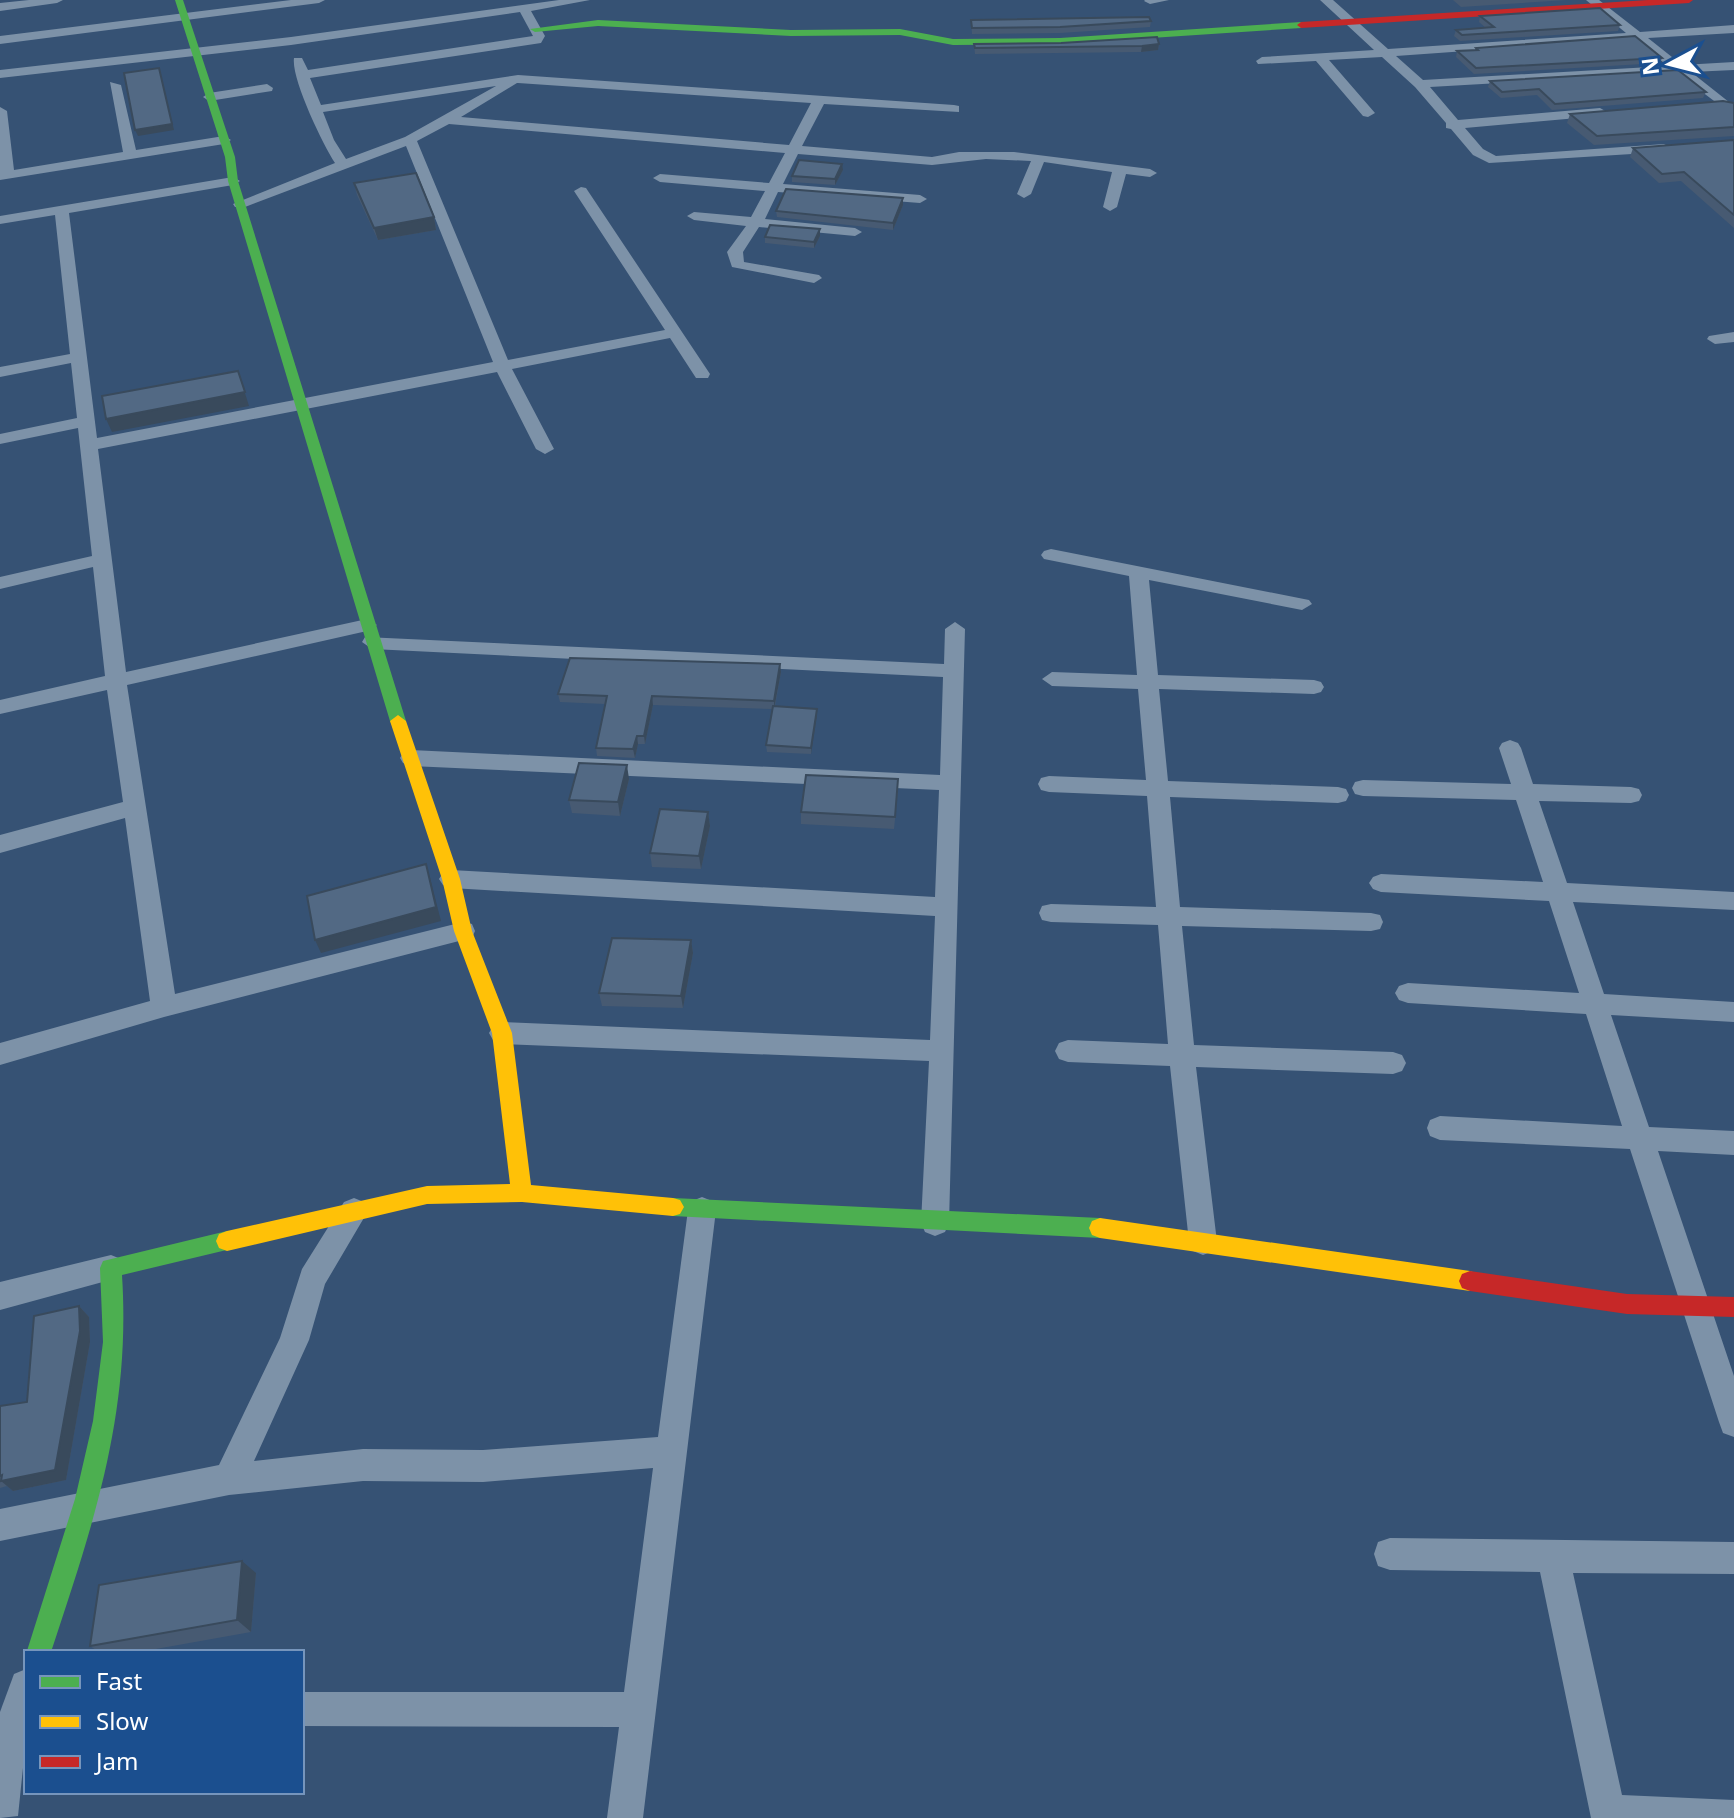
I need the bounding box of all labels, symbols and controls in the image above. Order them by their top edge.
north arrow [1630,24,1710,104]
text: N [1633,56,1665,77]
legend [24,1650,304,1794]
text: Fast [96,1664,142,1697]
text: Slow [96,1704,148,1737]
text: Jam [94,1744,138,1777]

